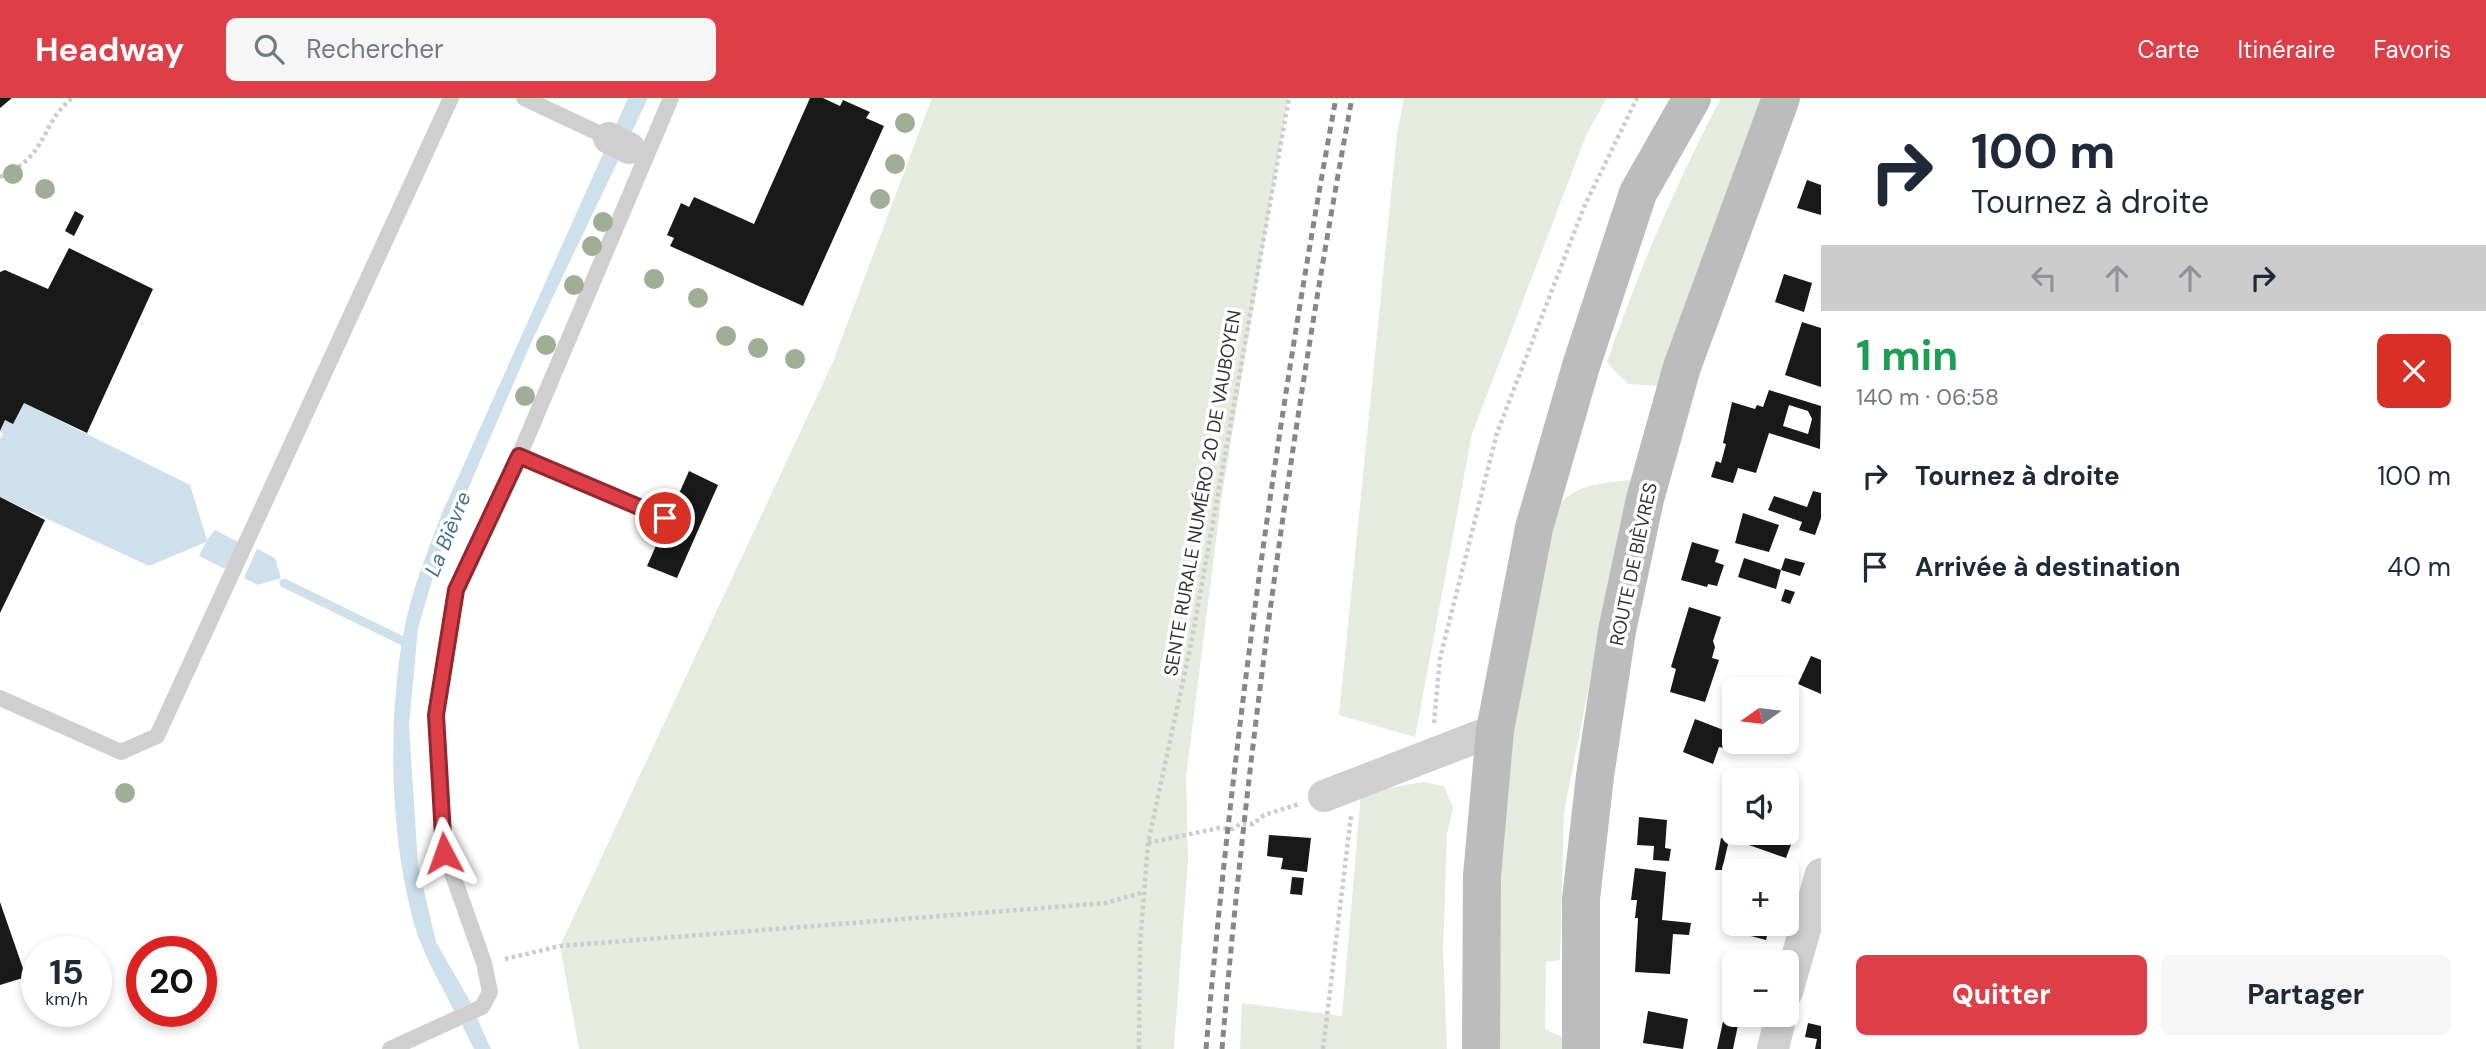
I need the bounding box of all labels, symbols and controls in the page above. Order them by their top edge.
search box [226,18,716,81]
text: Headway [35,28,184,71]
icon: search [250,30,288,68]
text: Rechercher [306,32,444,66]
text: Carte [2138,34,2199,65]
text: Itinéraire [2237,34,2335,65]
text: Favoris [2373,34,2451,65]
text: 100 m [1971,119,2115,183]
icon: right [1856,126,1947,217]
text: Tournez à droite [1971,181,2209,223]
icon: left [2025,259,2063,297]
icon: ahead [2098,259,2136,297]
icon: ahead [2171,259,2209,297]
icon: right [2244,259,2282,297]
street label: SENTE RURALE NUMÉRO 20 DE VAUBOYEN [1158,308,1247,678]
text: 1 min [1856,328,1958,383]
button: close [2377,334,2451,408]
text: 140 m · 06:58 [1856,382,1999,412]
icon: right [1856,457,1894,495]
text: Tournez à droite [1915,459,2120,493]
text: 100 m [2377,459,2451,493]
street label: ROUTE DE BIÈVRES [1604,480,1663,648]
water label: La Bièvre [418,488,478,580]
pin [635,488,695,548]
icon: arrive [646,499,684,537]
icon: arrive [1856,548,1894,586]
text: Arrivée à destination [1915,550,2181,584]
text: 40 m [2387,550,2451,584]
north arrow [1722,677,1799,754]
map controls [1722,677,1799,1027]
button: sound [1722,768,1799,845]
position arrow [407,816,481,890]
button: + [1722,859,1799,936]
speed limit sign: 20 [126,936,217,1027]
text: 15 [49,949,84,995]
button: − [1722,950,1799,1027]
button: Quitter [1856,955,2147,1035]
button: Partager [2161,955,2451,1035]
text: km/h [45,987,88,1011]

